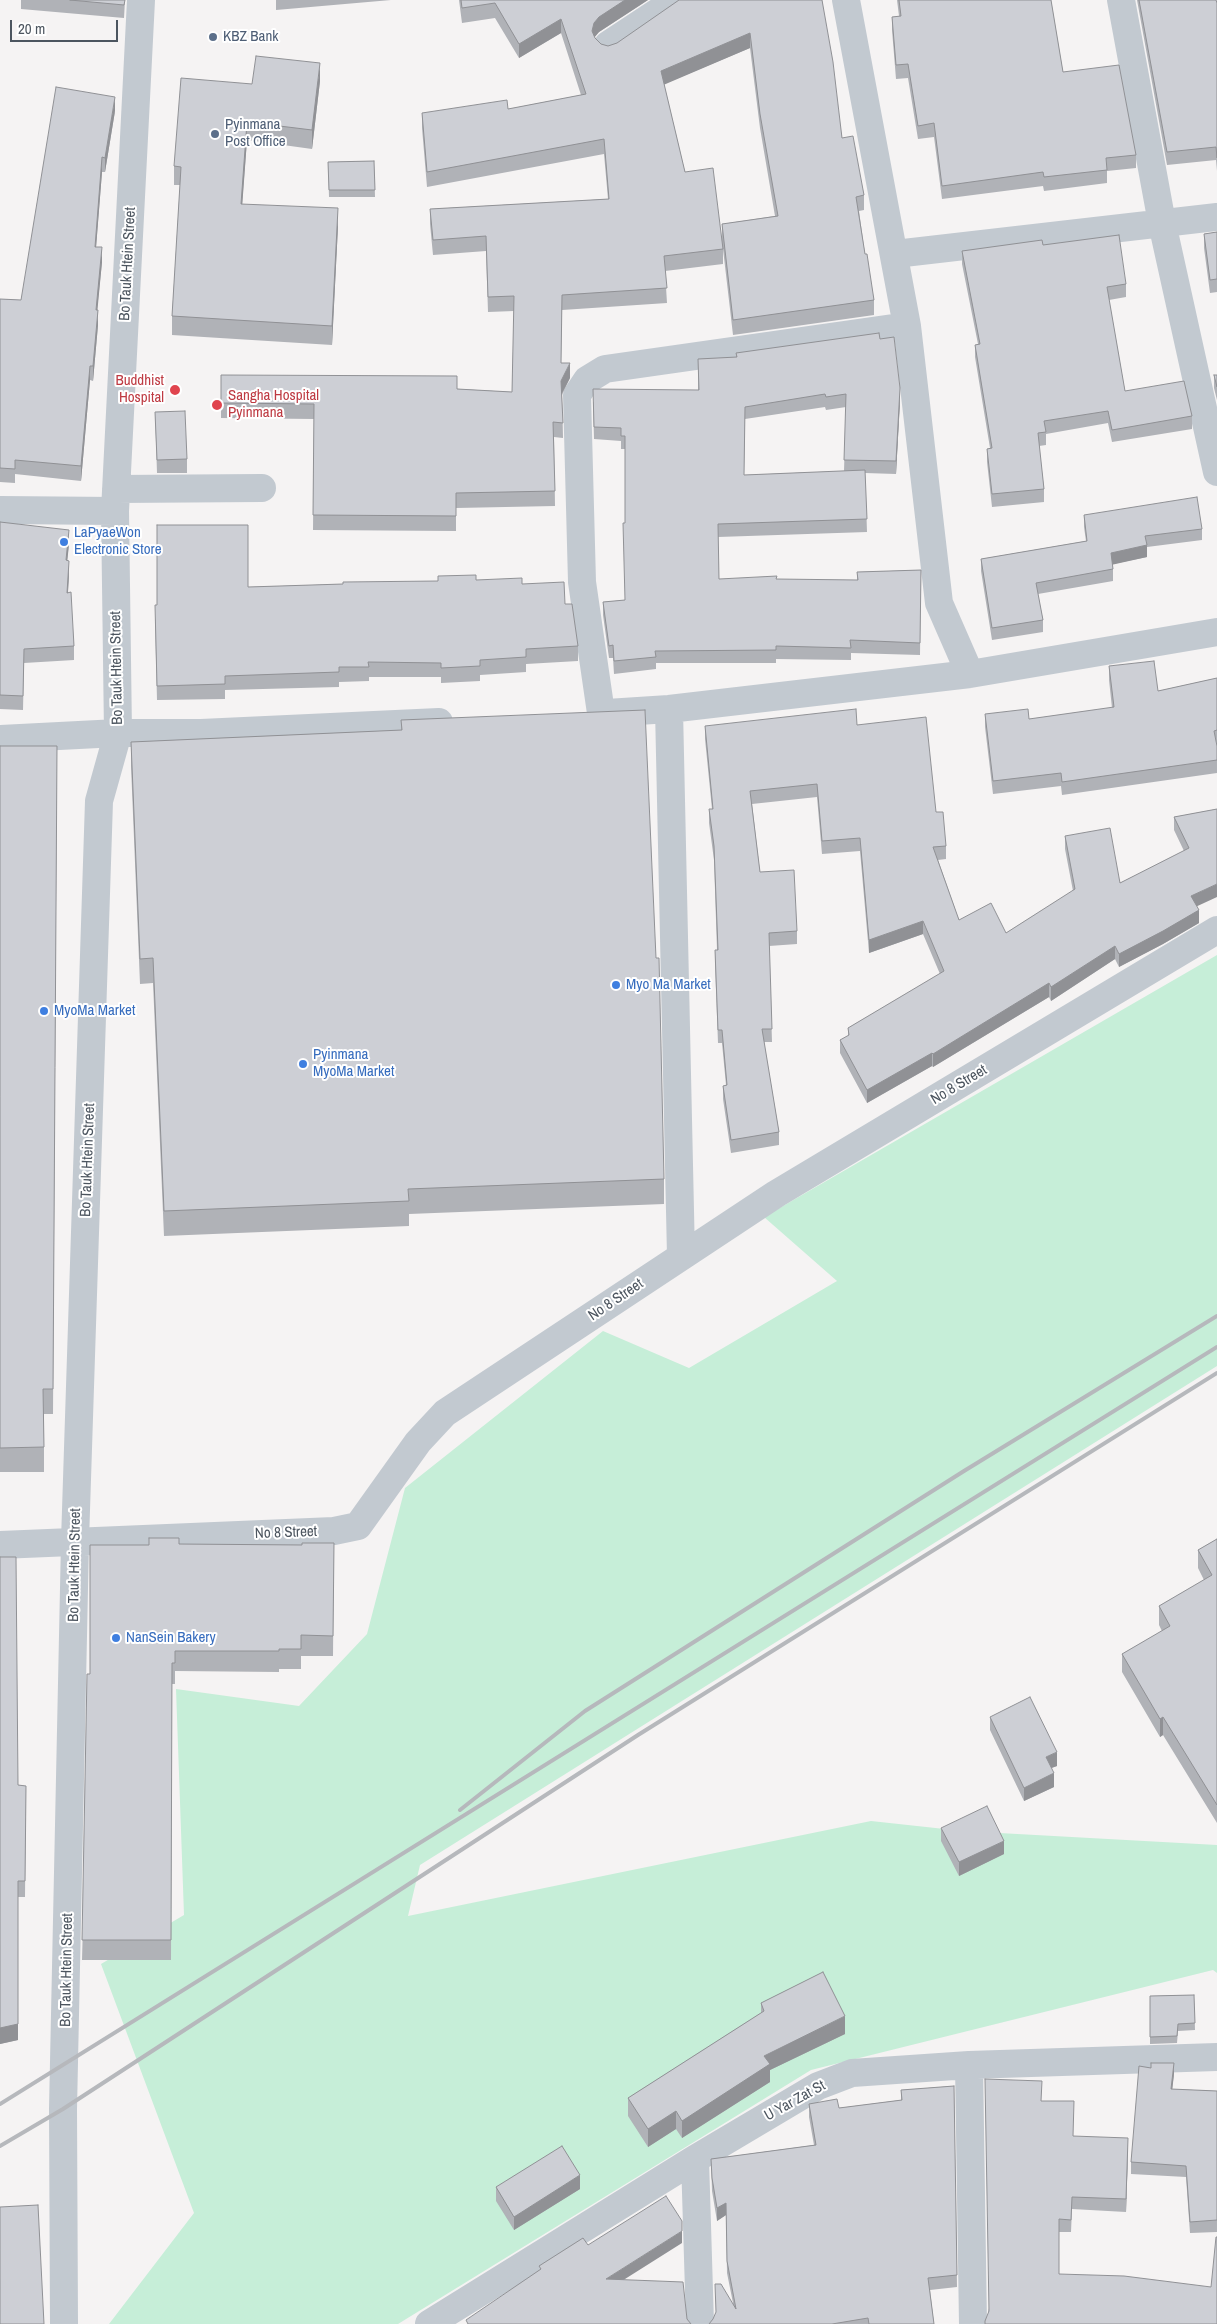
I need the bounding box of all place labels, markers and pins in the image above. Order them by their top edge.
place label: KBZ Bank [223,28,278,46]
marker: KBZ Bank [207,31,219,43]
place label: Pyinmana Post Office [225,116,286,151]
marker: Pyinmana Post Office [209,128,221,140]
place label: Buddhist Hospital [115,372,164,407]
marker: Buddhist Hospital [168,383,182,397]
place label: Sangha Hospital Pyinmana [228,387,319,422]
marker: Sangha Hospital Pyinmana [210,398,224,412]
place label: LaPyaeWon Electronic Store [74,524,162,559]
marker: LaPyaeWon Electronic Store [58,536,70,548]
place label: Myo Ma Market [626,976,711,994]
marker: Myo Ma Market [610,979,622,991]
place label: MyoMa Market [54,1002,135,1020]
marker: MyoMa Market [38,1005,50,1017]
place label: Pyinmana MyoMa Market [313,1046,394,1081]
marker: Pyinmana MyoMa Market [297,1058,309,1070]
place label: NanSein Bakery [126,1629,216,1647]
marker: NanSein Bakery [110,1632,122,1644]

